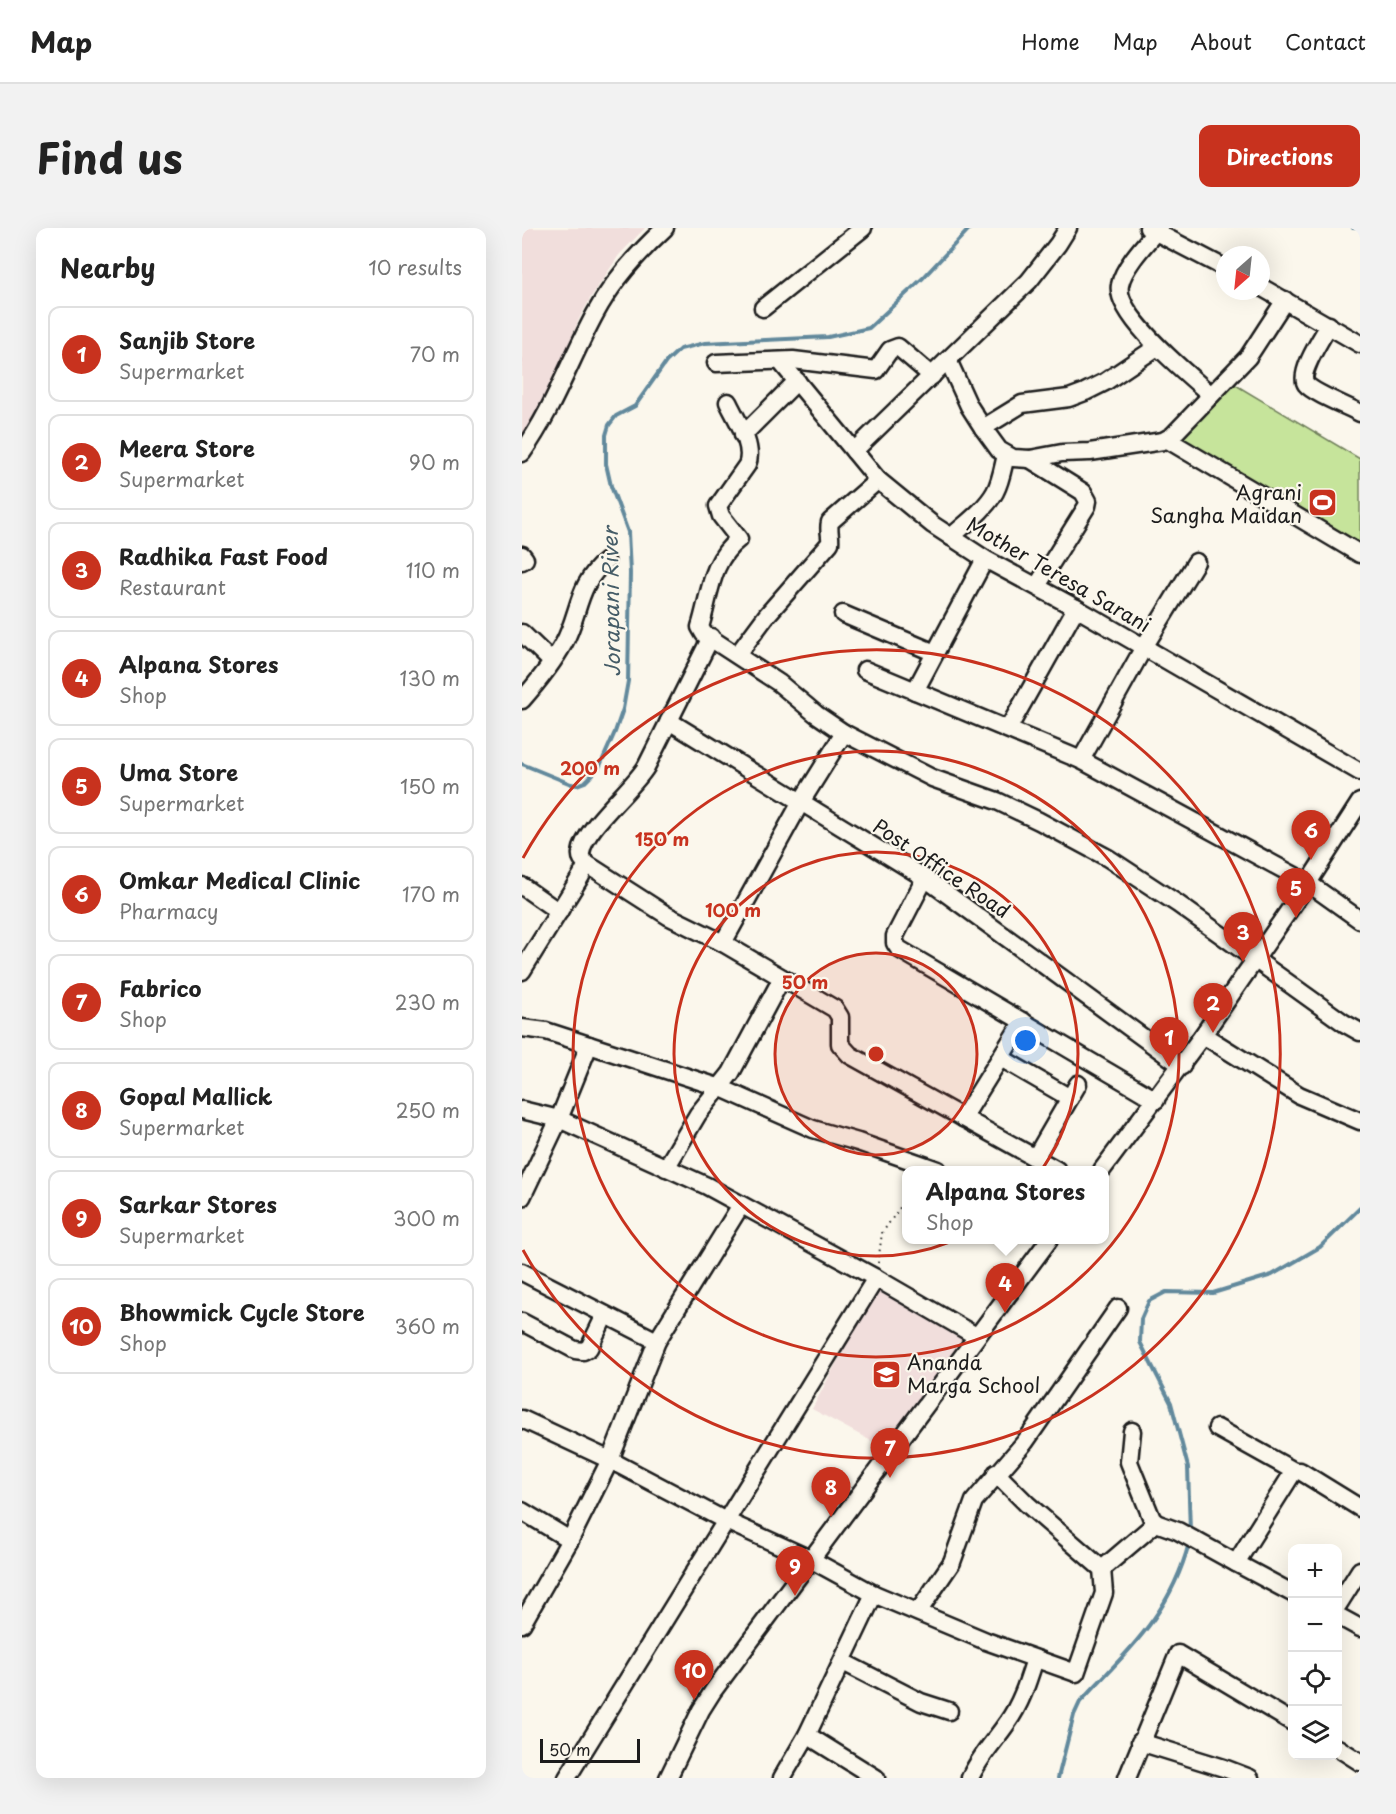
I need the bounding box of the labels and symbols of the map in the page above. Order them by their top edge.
north arrow [1216,246,1270,300]
place label: Agrani Sangha Maidan [1150,477,1302,530]
sports icon: Agrani Sangha Maidan [1307,487,1339,519]
street label: Mother Teresa Sarani [961,509,1157,639]
water label: Jorapani River [593,524,627,677]
text: 200 m [560,754,620,781]
pin: 6 [1292,810,1330,860]
street label: Post Office Road [867,811,1017,925]
text: 150 m [635,825,689,852]
pin: 5 [1276,868,1316,918]
text: 100 m [705,896,761,923]
pin: 3 [1224,912,1262,962]
text: 50 m [782,968,828,995]
pin: 2 [1194,984,1232,1033]
pin: 1 [1150,1018,1188,1067]
your location [1011,1026,1040,1055]
centre of rings [866,1044,886,1064]
pin: 4 [986,1264,1024,1313]
place label: Ananda Marga School [907,1347,1040,1400]
school or university icon: Ananda Marga School [870,1358,902,1390]
pin: 7 [870,1428,910,1478]
pin: 8 [812,1468,850,1517]
pin: 9 [776,1546,814,1596]
pin: 10 [674,1650,714,1700]
scale bar [540,1736,640,1764]

